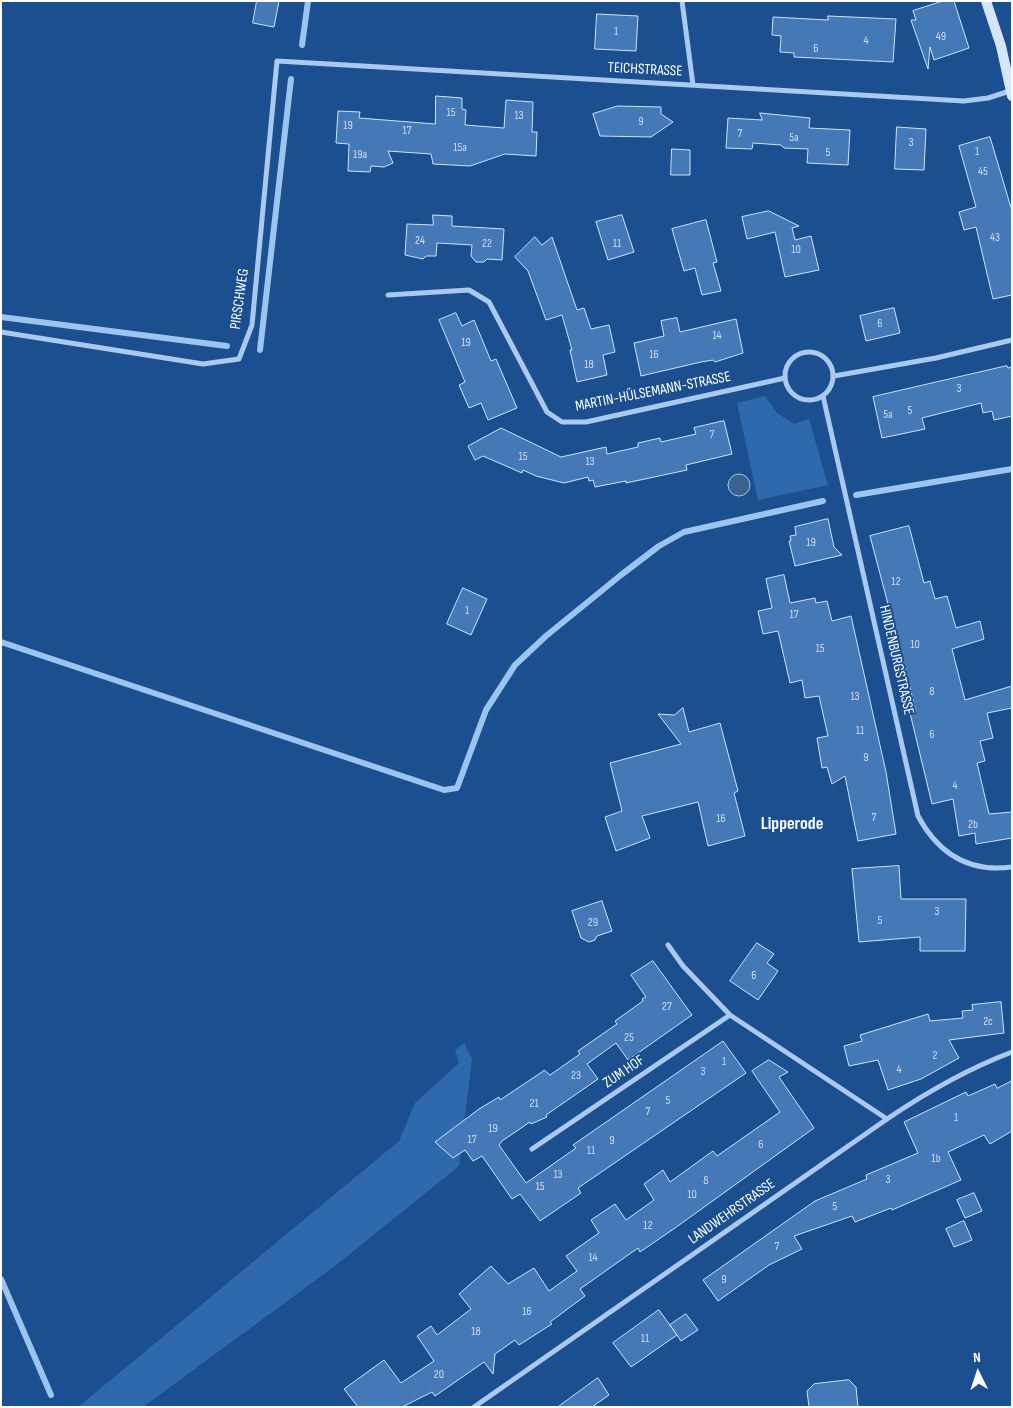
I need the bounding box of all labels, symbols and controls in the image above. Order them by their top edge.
house number: 1 [614,25,618,39]
house number: 49 [936,30,946,44]
house number: 4 [863,34,869,48]
house number: 6 [813,42,819,56]
street label: TEICHSTRASSE [607,59,683,81]
house number: 15 [446,106,456,120]
house number: 13 [514,109,524,123]
house number: 9 [638,115,644,129]
house number: 19 [343,119,353,133]
house number: 17 [403,124,411,138]
house number: 7 [738,127,742,141]
house number: 5a [789,131,799,145]
house number: 3 [908,136,914,150]
house number: 15a [453,141,467,155]
house number: 1 [975,145,979,159]
house number: 5 [826,146,830,160]
house number: 19a [353,148,367,162]
house number: 45 [978,165,988,179]
house number: 43 [990,231,1000,245]
house number: 24 [415,234,425,248]
house number: 22 [482,237,492,251]
house number: 11 [613,237,621,251]
house number: 10 [791,243,801,257]
street label: PIRSCHWEG [227,268,253,330]
house number: 6 [877,317,883,331]
house number: 14 [712,329,722,343]
house number: 19 [461,336,471,350]
house number: 16 [649,348,659,362]
house number: 18 [584,358,594,372]
street label: MARTIN-HÜLSEMANN-STRASSE [574,368,732,416]
house number: 3 [956,382,962,396]
house number: 5 [908,404,912,418]
house number: 5a [883,408,893,422]
house number: 7 [710,428,714,442]
house number: 15 [518,450,528,464]
house number: 13 [585,455,595,469]
house number: 19 [806,536,816,550]
house number: 12 [891,575,901,589]
street label: HINDENBURGSTRASSE [875,603,917,717]
house number: 1 [465,604,469,618]
house number: 17 [790,608,798,622]
house number: 10 [910,638,920,652]
house number: 15 [815,642,825,656]
house number: 8 [929,685,935,699]
house number: 13 [850,690,860,704]
house number: 11 [856,724,864,738]
house number: 6 [929,728,935,742]
house number: 9 [863,751,869,765]
house number: 4 [952,779,958,793]
house number: 7 [872,811,876,825]
house number: 16 [716,812,726,826]
district label: Lipperode [761,813,823,835]
house number: 2b [968,818,978,832]
house number: 3 [934,905,940,919]
house number: 5 [878,914,882,928]
house number: 29 [588,916,598,930]
house number: 6 [751,969,757,983]
house number: 27 [662,1000,672,1014]
house number: 2c [983,1015,993,1029]
house number: 25 [624,1031,634,1045]
house number: 2 [933,1049,937,1063]
street label: ZUM HOF [600,1052,648,1092]
house number: 1 [722,1055,726,1069]
house number: 4 [896,1063,902,1077]
house number: 3 [700,1065,706,1079]
house number: 23 [571,1069,581,1083]
house number: 5 [666,1094,670,1108]
house number: 21 [529,1097,539,1111]
house number: 7 [646,1105,650,1119]
house number: 1 [954,1111,958,1125]
house number: 19 [488,1122,498,1136]
house number: 17 [468,1133,476,1147]
house number: 9 [609,1134,615,1148]
house number: 6 [758,1138,764,1152]
house number: 11 [587,1144,595,1158]
house number: 1b [931,1152,941,1166]
house number: 13 [553,1168,563,1182]
house number: 3 [885,1173,891,1187]
house number: 8 [703,1174,709,1188]
street label: LANDWEHRSTRASSE [685,1175,779,1249]
house number: 15 [535,1180,545,1194]
house number: 10 [687,1188,697,1202]
house number: 5 [833,1200,837,1214]
house number: 12 [643,1219,653,1233]
house number: 7 [775,1240,779,1254]
house number: 14 [588,1251,598,1265]
house number: 9 [721,1273,727,1287]
house number: 16 [522,1305,532,1319]
house number: 18 [471,1325,481,1339]
house number: 11 [641,1332,649,1346]
north arrow [953,1348,1003,1398]
text: N [973,1349,981,1366]
house number: 20 [434,1368,444,1382]

